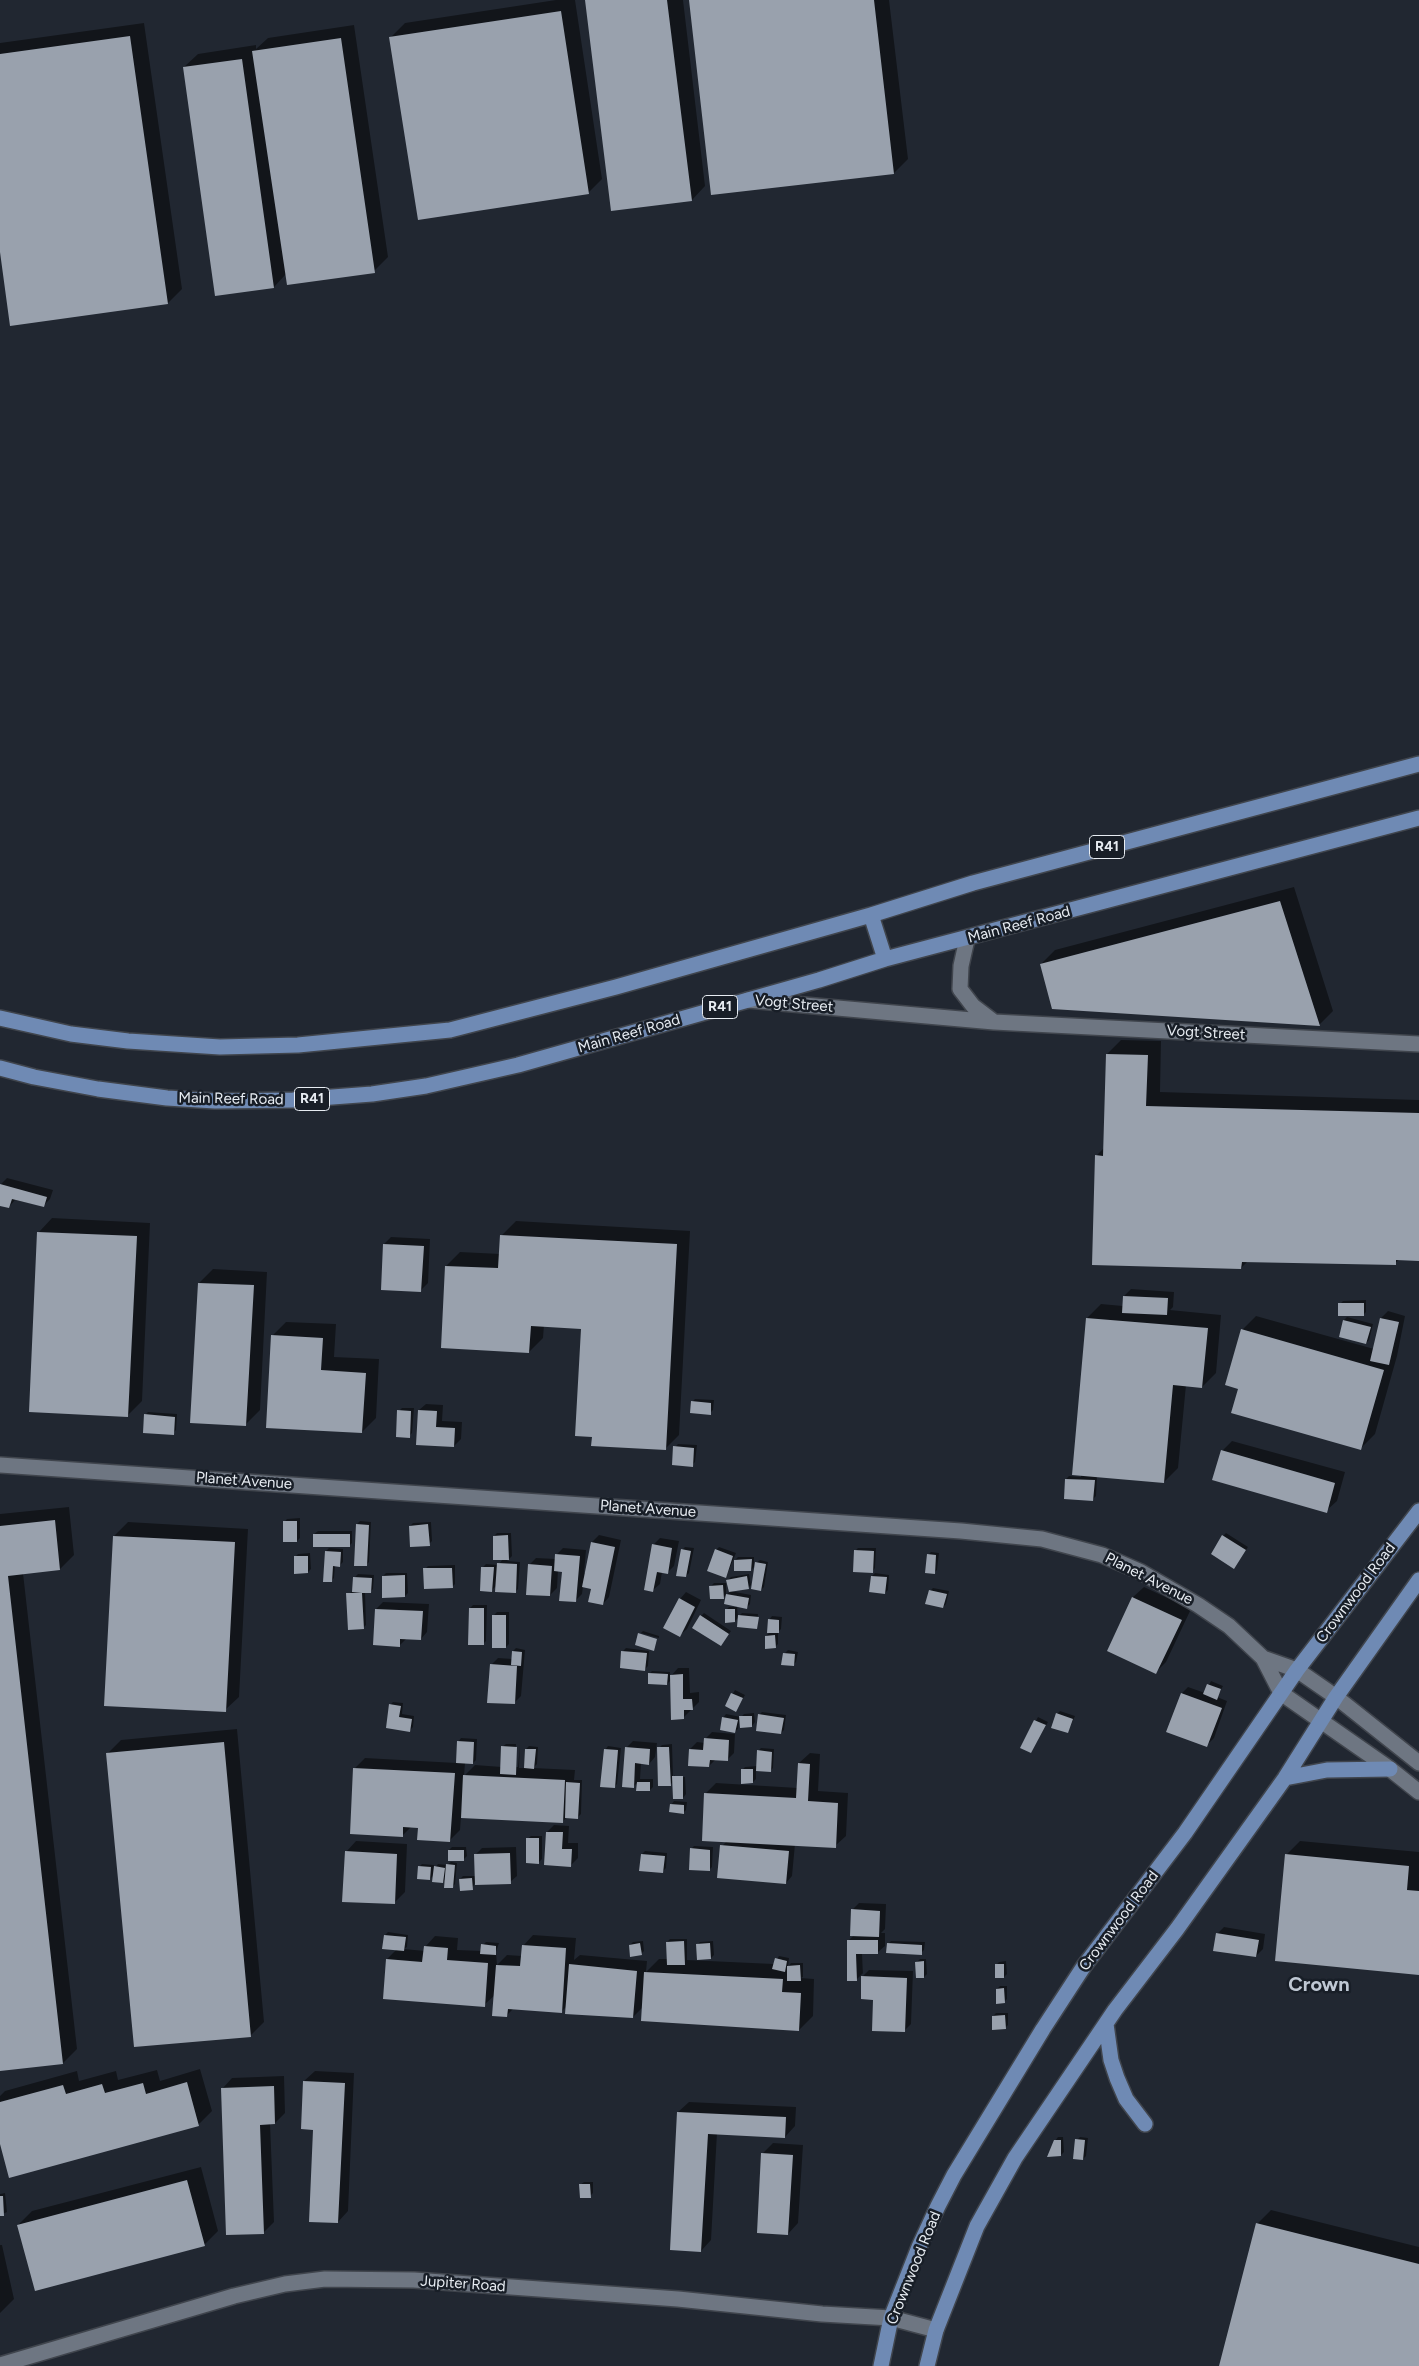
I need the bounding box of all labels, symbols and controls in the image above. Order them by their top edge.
road number: R41 [1090,836,1124,859]
street label: Main Reef Road [966,903,1072,947]
street label: Vogt Street [754,992,834,1016]
road number: R41 [702,996,738,1019]
street label: Main Reef Road [576,1011,682,1057]
street label: Vogt Street [1166,1022,1246,1044]
road number: R41 [294,1088,330,1110]
street label: Main Reef Road [178,1089,284,1109]
street label: Planet Avenue [195,1469,293,1493]
street label: Planet Avenue [599,1497,697,1521]
street label: Crownwood Road [1313,1540,1399,1646]
street label: Planet Avenue [1102,1549,1196,1609]
street label: Crownwood Road [1076,1868,1162,1974]
district label: Crown [1288,1973,1350,1997]
street label: Crownwood Road [883,2209,945,2327]
street label: Jupiter Road [420,2272,506,2296]

